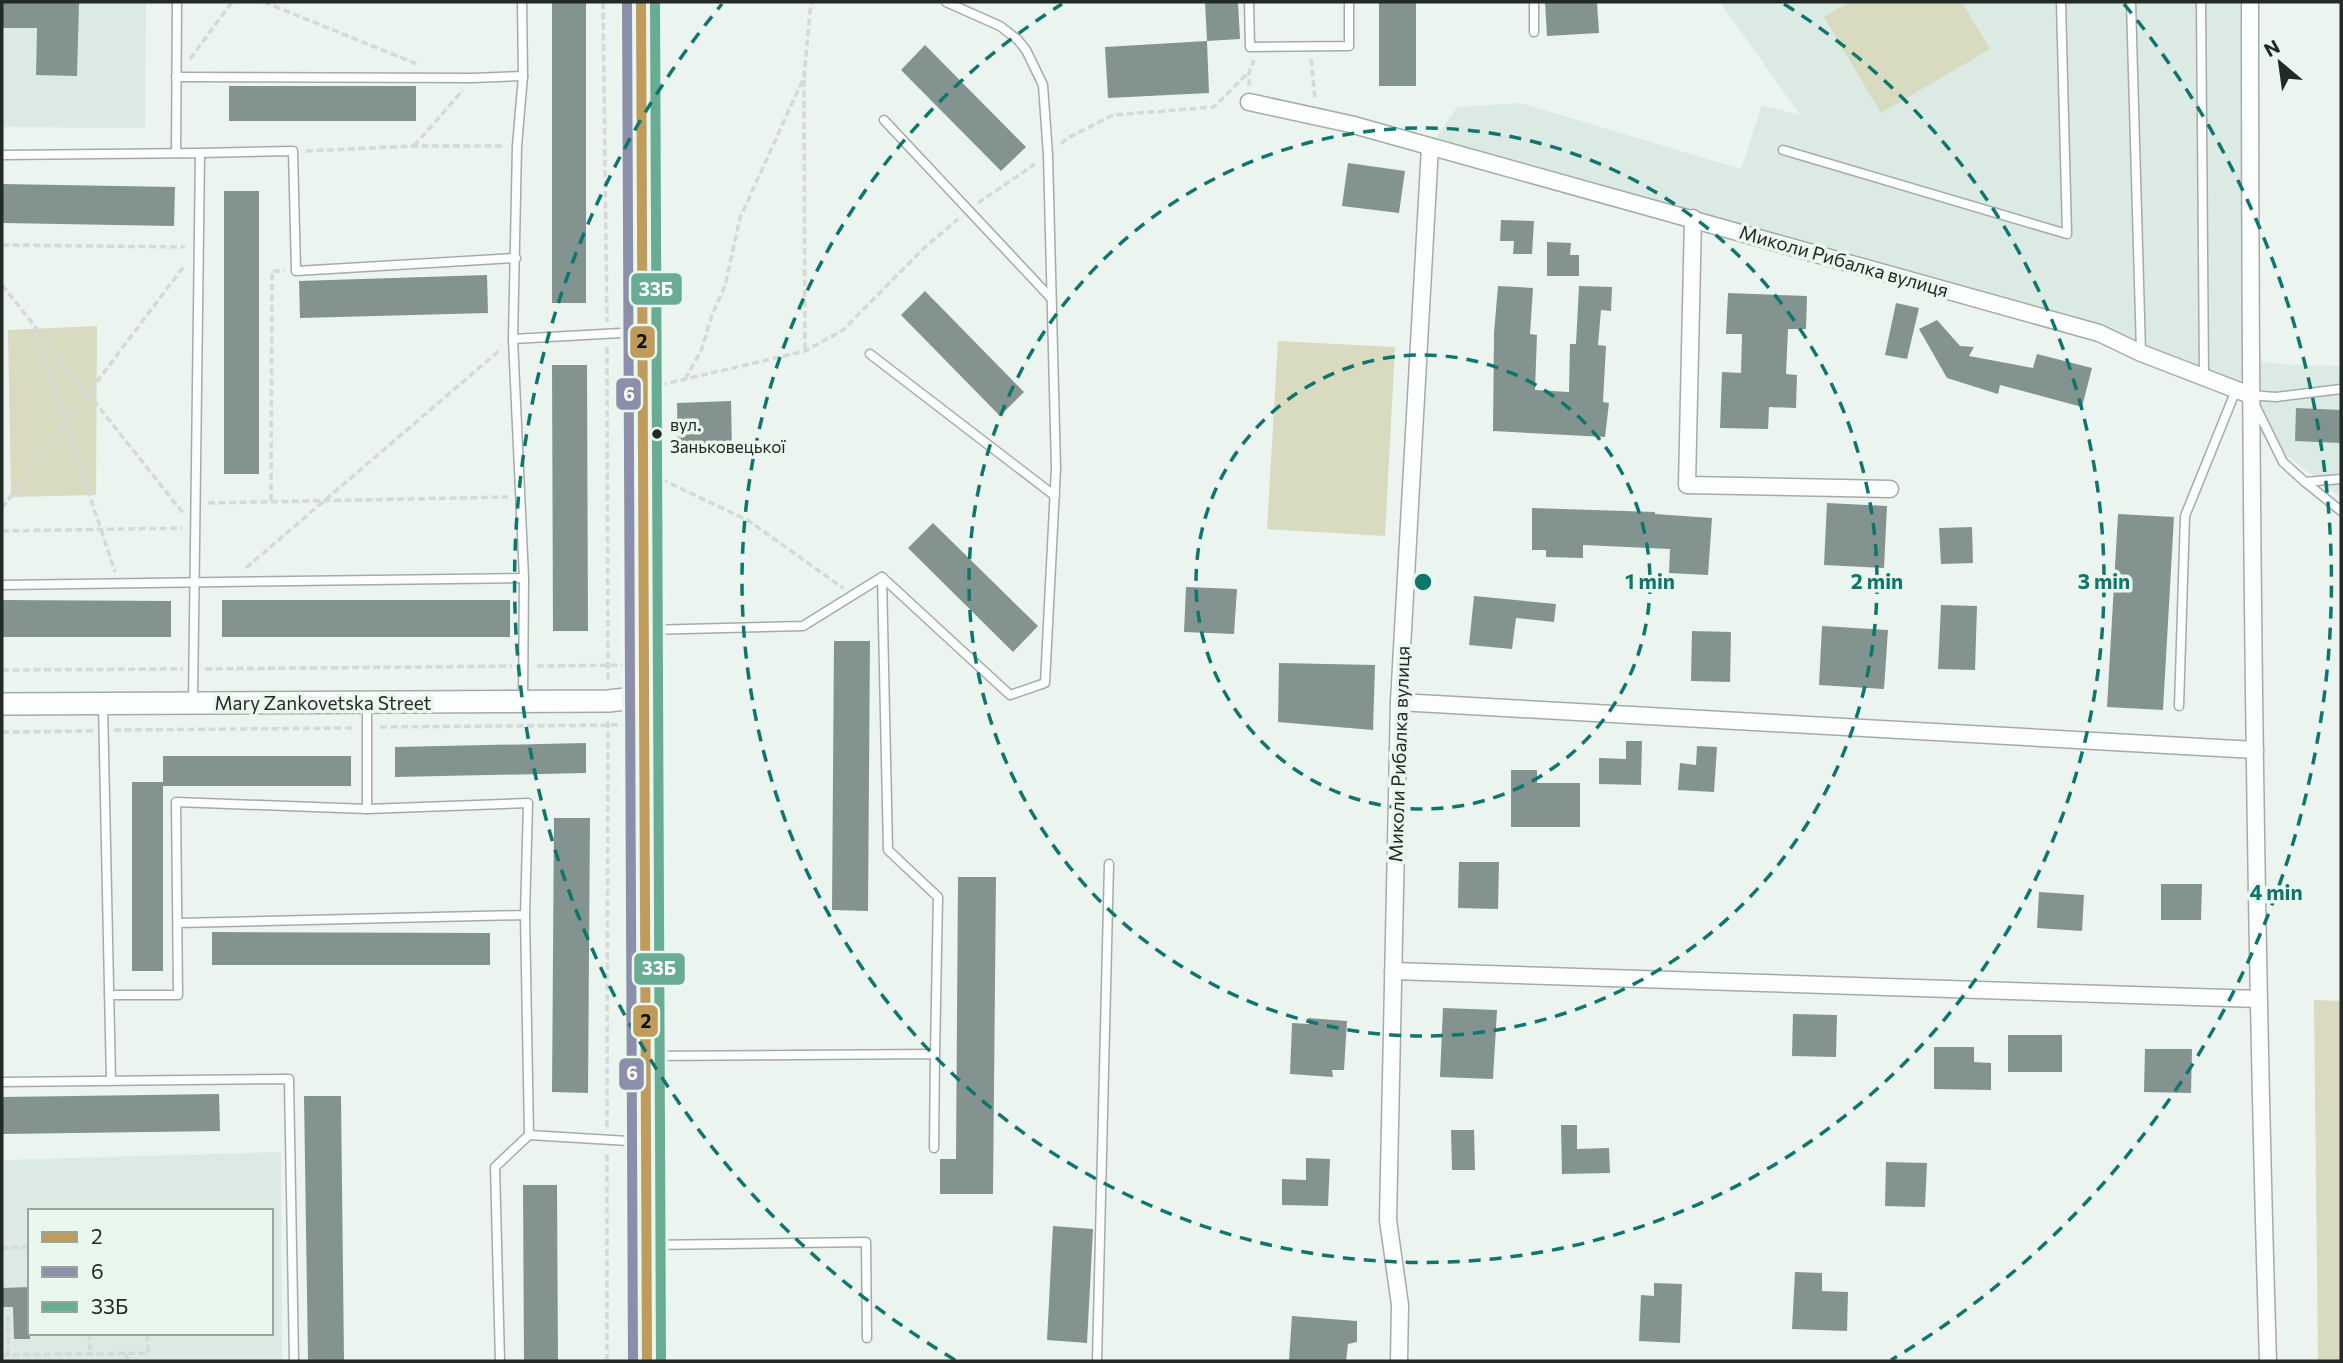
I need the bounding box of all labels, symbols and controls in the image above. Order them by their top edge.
north arrow [2245,28,2315,98]
text: N [2260,34,2283,61]
street label: Миколи Рибалка вулиця [1737,220,1951,301]
line badge: 33Б [630,272,683,306]
text: 33Б [639,277,673,300]
line badge: 2 [629,325,656,359]
text: 2 [637,329,647,352]
line badge: 6 [615,377,642,411]
text: 6 [623,382,635,405]
place label: вул. Заньковецької [670,414,786,457]
marker: вул. Заньковецької [650,427,664,441]
text: 1 min [1625,568,1675,593]
text: 2 min [1851,568,1903,593]
text: 3 min [2078,568,2130,593]
centre of rings [1411,570,1435,594]
street label: Миколи Рибалка вулиця [1383,645,1414,863]
street label: Mary Zankovetska Street [215,691,432,714]
text: 4 min [2249,879,2303,904]
line badge: 33Б [633,952,686,986]
text: 33Б [642,956,676,979]
line badge: 2 [632,1004,659,1038]
text: 2 [641,1009,651,1032]
line badge: 6 [618,1057,645,1091]
text: 6 [626,1061,638,1084]
legend [28,1209,273,1335]
text: 2 [91,1223,103,1248]
text: 6 [91,1258,104,1283]
text: 33Б [91,1293,128,1318]

